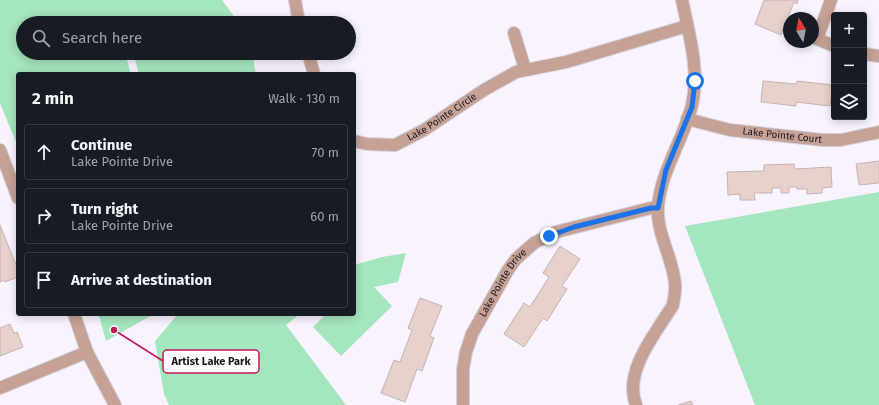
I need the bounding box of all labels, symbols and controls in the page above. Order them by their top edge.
north arrow [783,12,819,48]
map controls [831,12,867,120]
button: + [831,12,867,48]
search box [16,16,356,60]
icon: search [30,27,52,49]
text: Search here [62,29,142,47]
button: − [831,48,867,84]
route start [686,72,704,90]
button: layers [831,84,867,120]
text: 2 min [32,88,74,109]
text: Walk · 130 m [268,91,340,106]
street label: Lake Pointe Circle [405,91,479,144]
street label: Lake Pointe Court [742,125,823,146]
text: Continue [71,136,132,154]
icon: ahead [33,141,55,163]
text: 70 m [312,145,339,160]
text: Lake Pointe Drive [71,154,173,169]
text: Turn right [71,200,138,218]
icon: right [33,205,55,227]
text: 60 m [310,209,339,224]
text: Lake Pointe Drive [71,218,173,233]
route end [540,227,558,245]
street label: Lake Pointe Drive [477,247,529,319]
icon: arrive [33,269,55,291]
text: Arrive at destination [71,271,212,289]
callout: Artist Lake Park [163,350,259,373]
text: Artist Lake Park [170,355,251,368]

